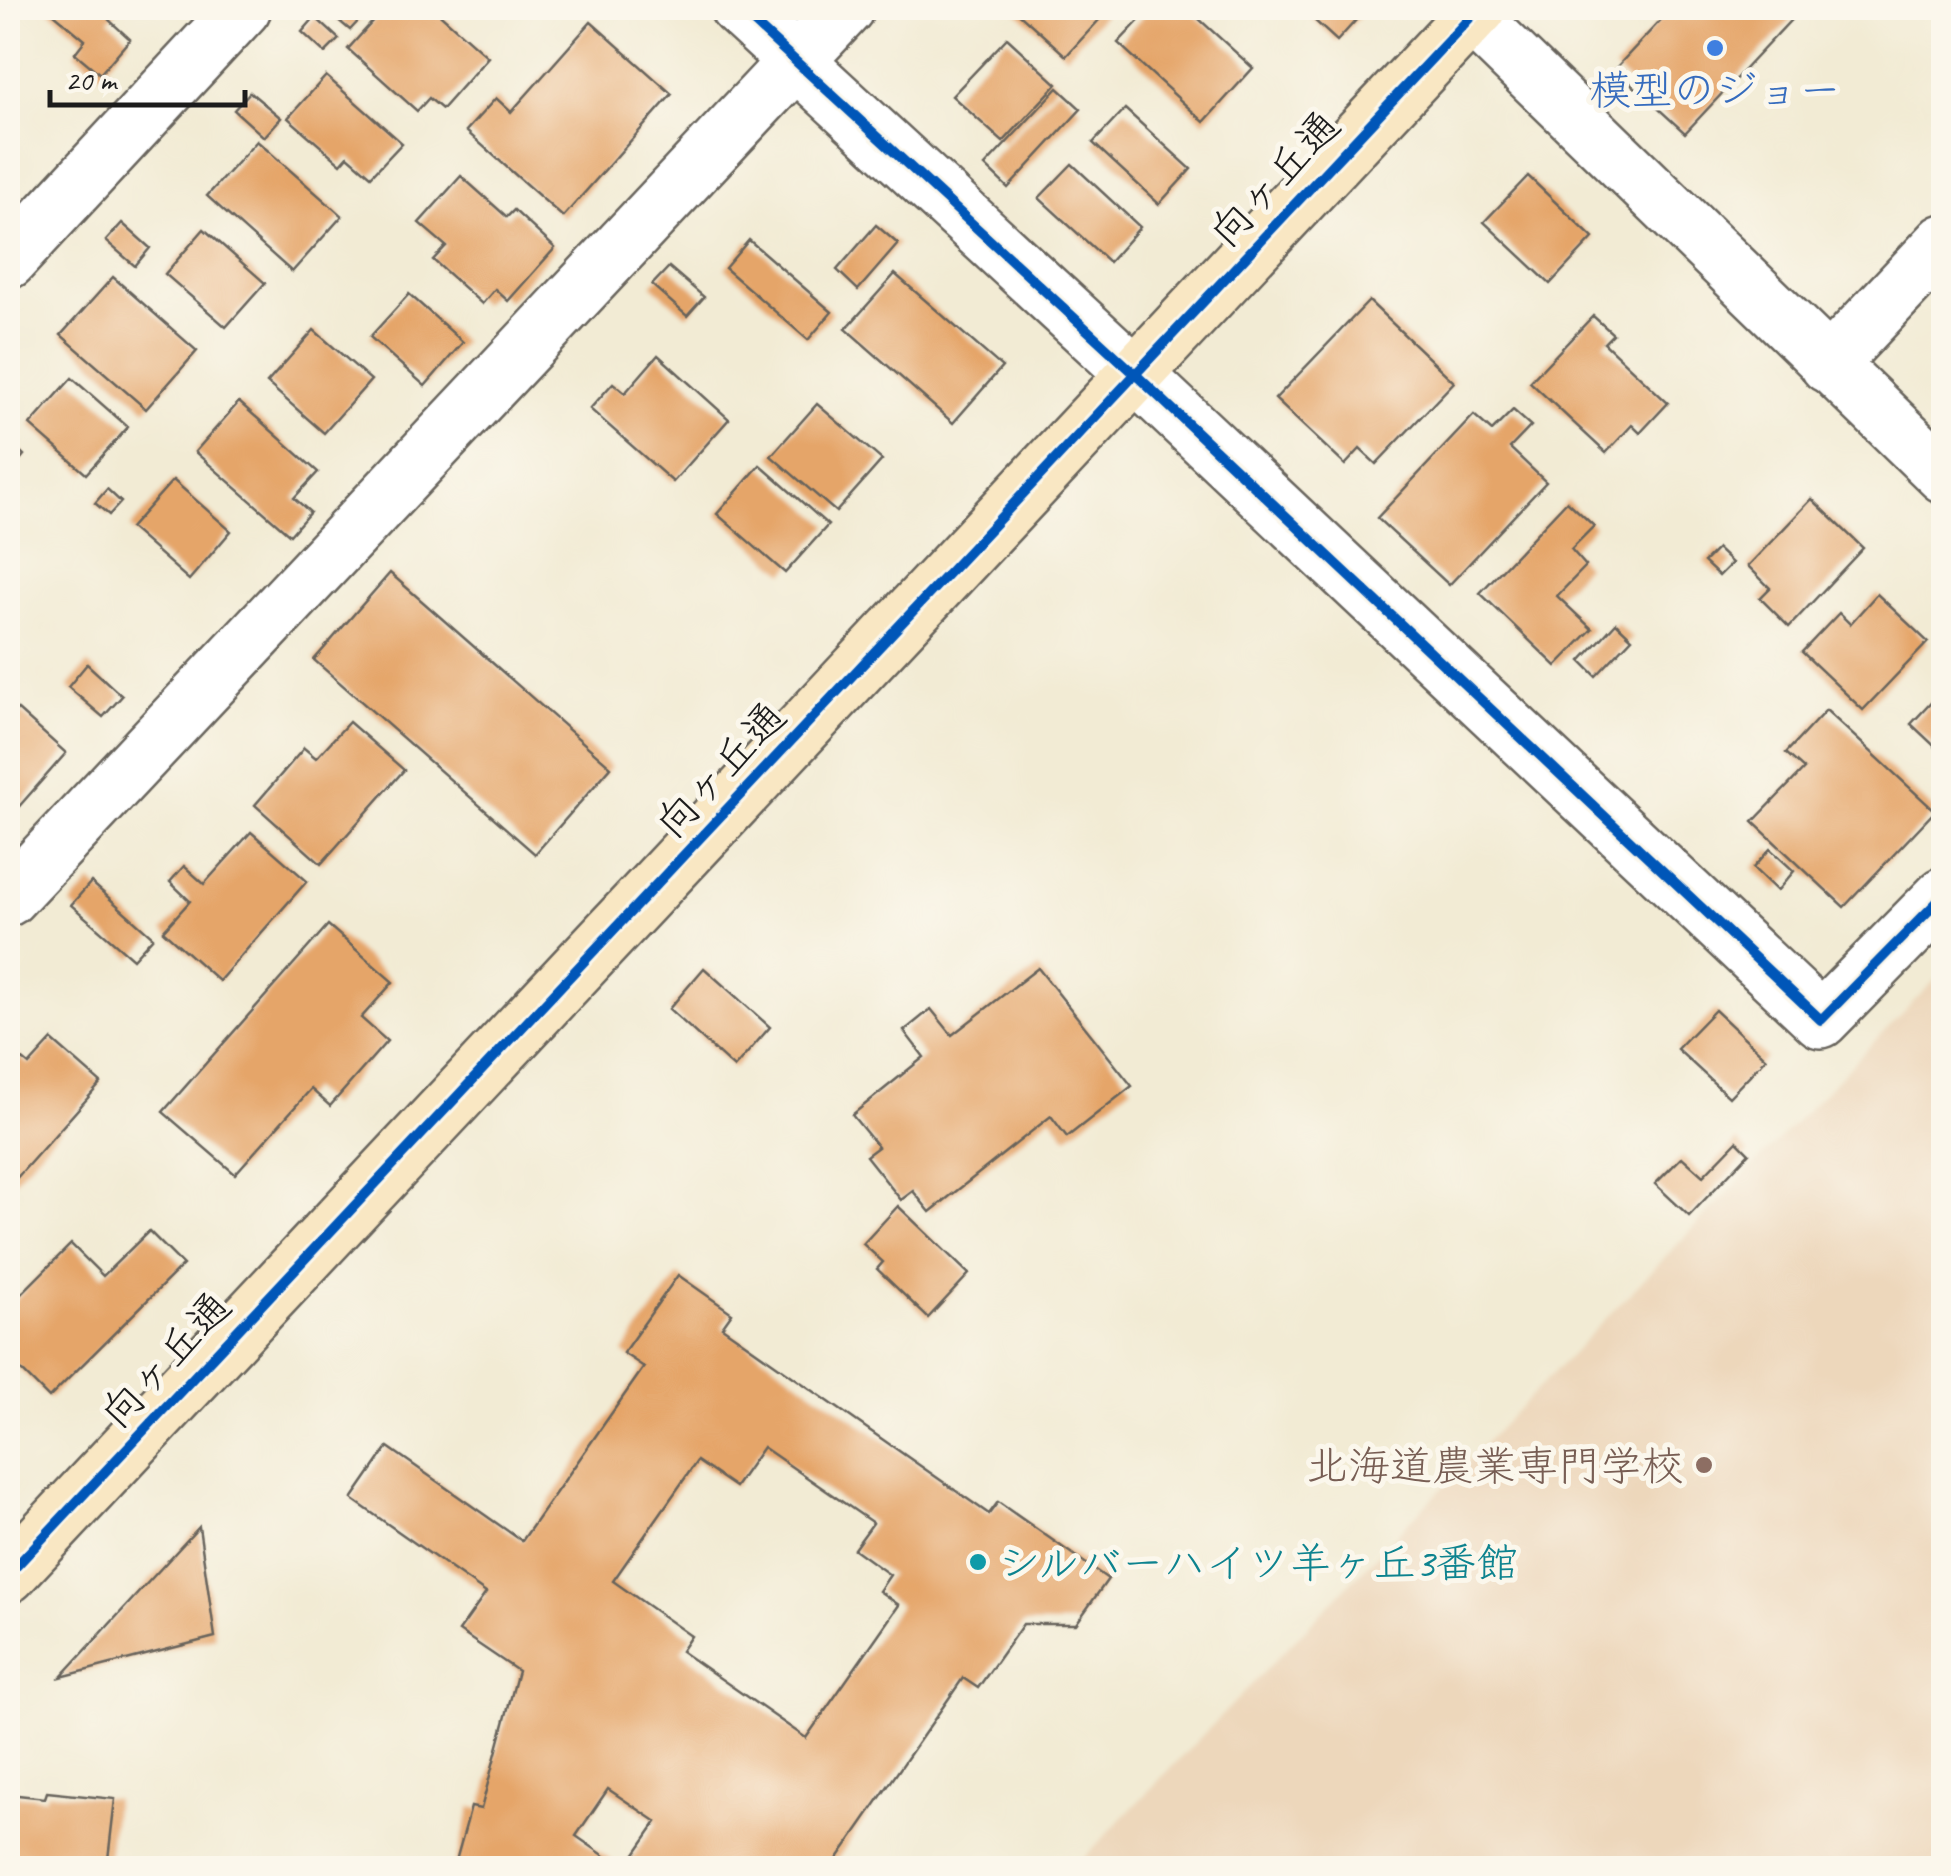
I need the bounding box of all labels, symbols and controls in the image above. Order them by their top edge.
marker: 模型のジョー [1704,37,1726,59]
scale bar [50,45,245,107]
text: 20 m [65,61,118,99]
place label: 模型のジョー [1589,64,1841,117]
street label: 向ヶ丘通 [1198,100,1352,259]
street label: 向ヶ丘通 [644,691,798,850]
street label: 向ヶ丘通 [89,1281,243,1440]
place label: 北海道農業専門学校 [1306,1440,1684,1493]
marker: 北海道農業専門学校 [1693,1454,1715,1476]
place label: シルバーハイツ羊ヶ丘3番館 [998,1537,1518,1590]
marker: シルバーハイツ羊ヶ丘3番館 [967,1551,989,1573]

